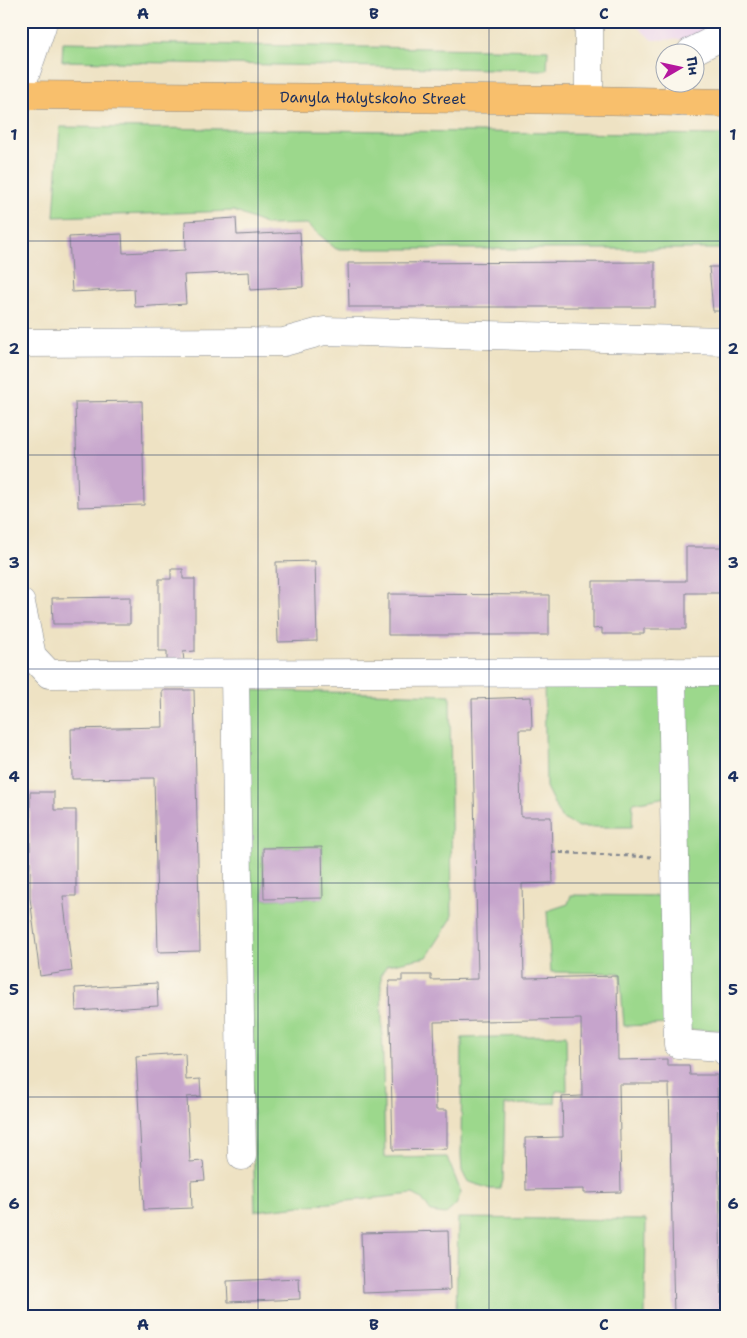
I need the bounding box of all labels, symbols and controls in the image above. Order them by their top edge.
text: A [137,3,149,24]
text: B [369,3,379,24]
text: C [599,3,609,24]
north arrow [654,42,704,92]
text: Пн [683,55,703,77]
street label: Danyla Halytskoho Street [280,87,466,109]
text: 1 [10,124,18,145]
text: 1 [729,124,737,145]
text: 2 [8,338,20,359]
text: 2 [727,338,739,359]
text: 3 [8,552,20,573]
text: 3 [727,552,739,573]
text: 4 [8,766,20,787]
text: 4 [727,766,739,787]
text: 5 [9,979,19,1000]
text: 5 [728,979,738,1000]
text: 6 [8,1193,20,1214]
text: 6 [727,1193,739,1214]
text: A [137,1314,149,1335]
text: B [369,1314,379,1335]
text: C [599,1314,609,1335]

